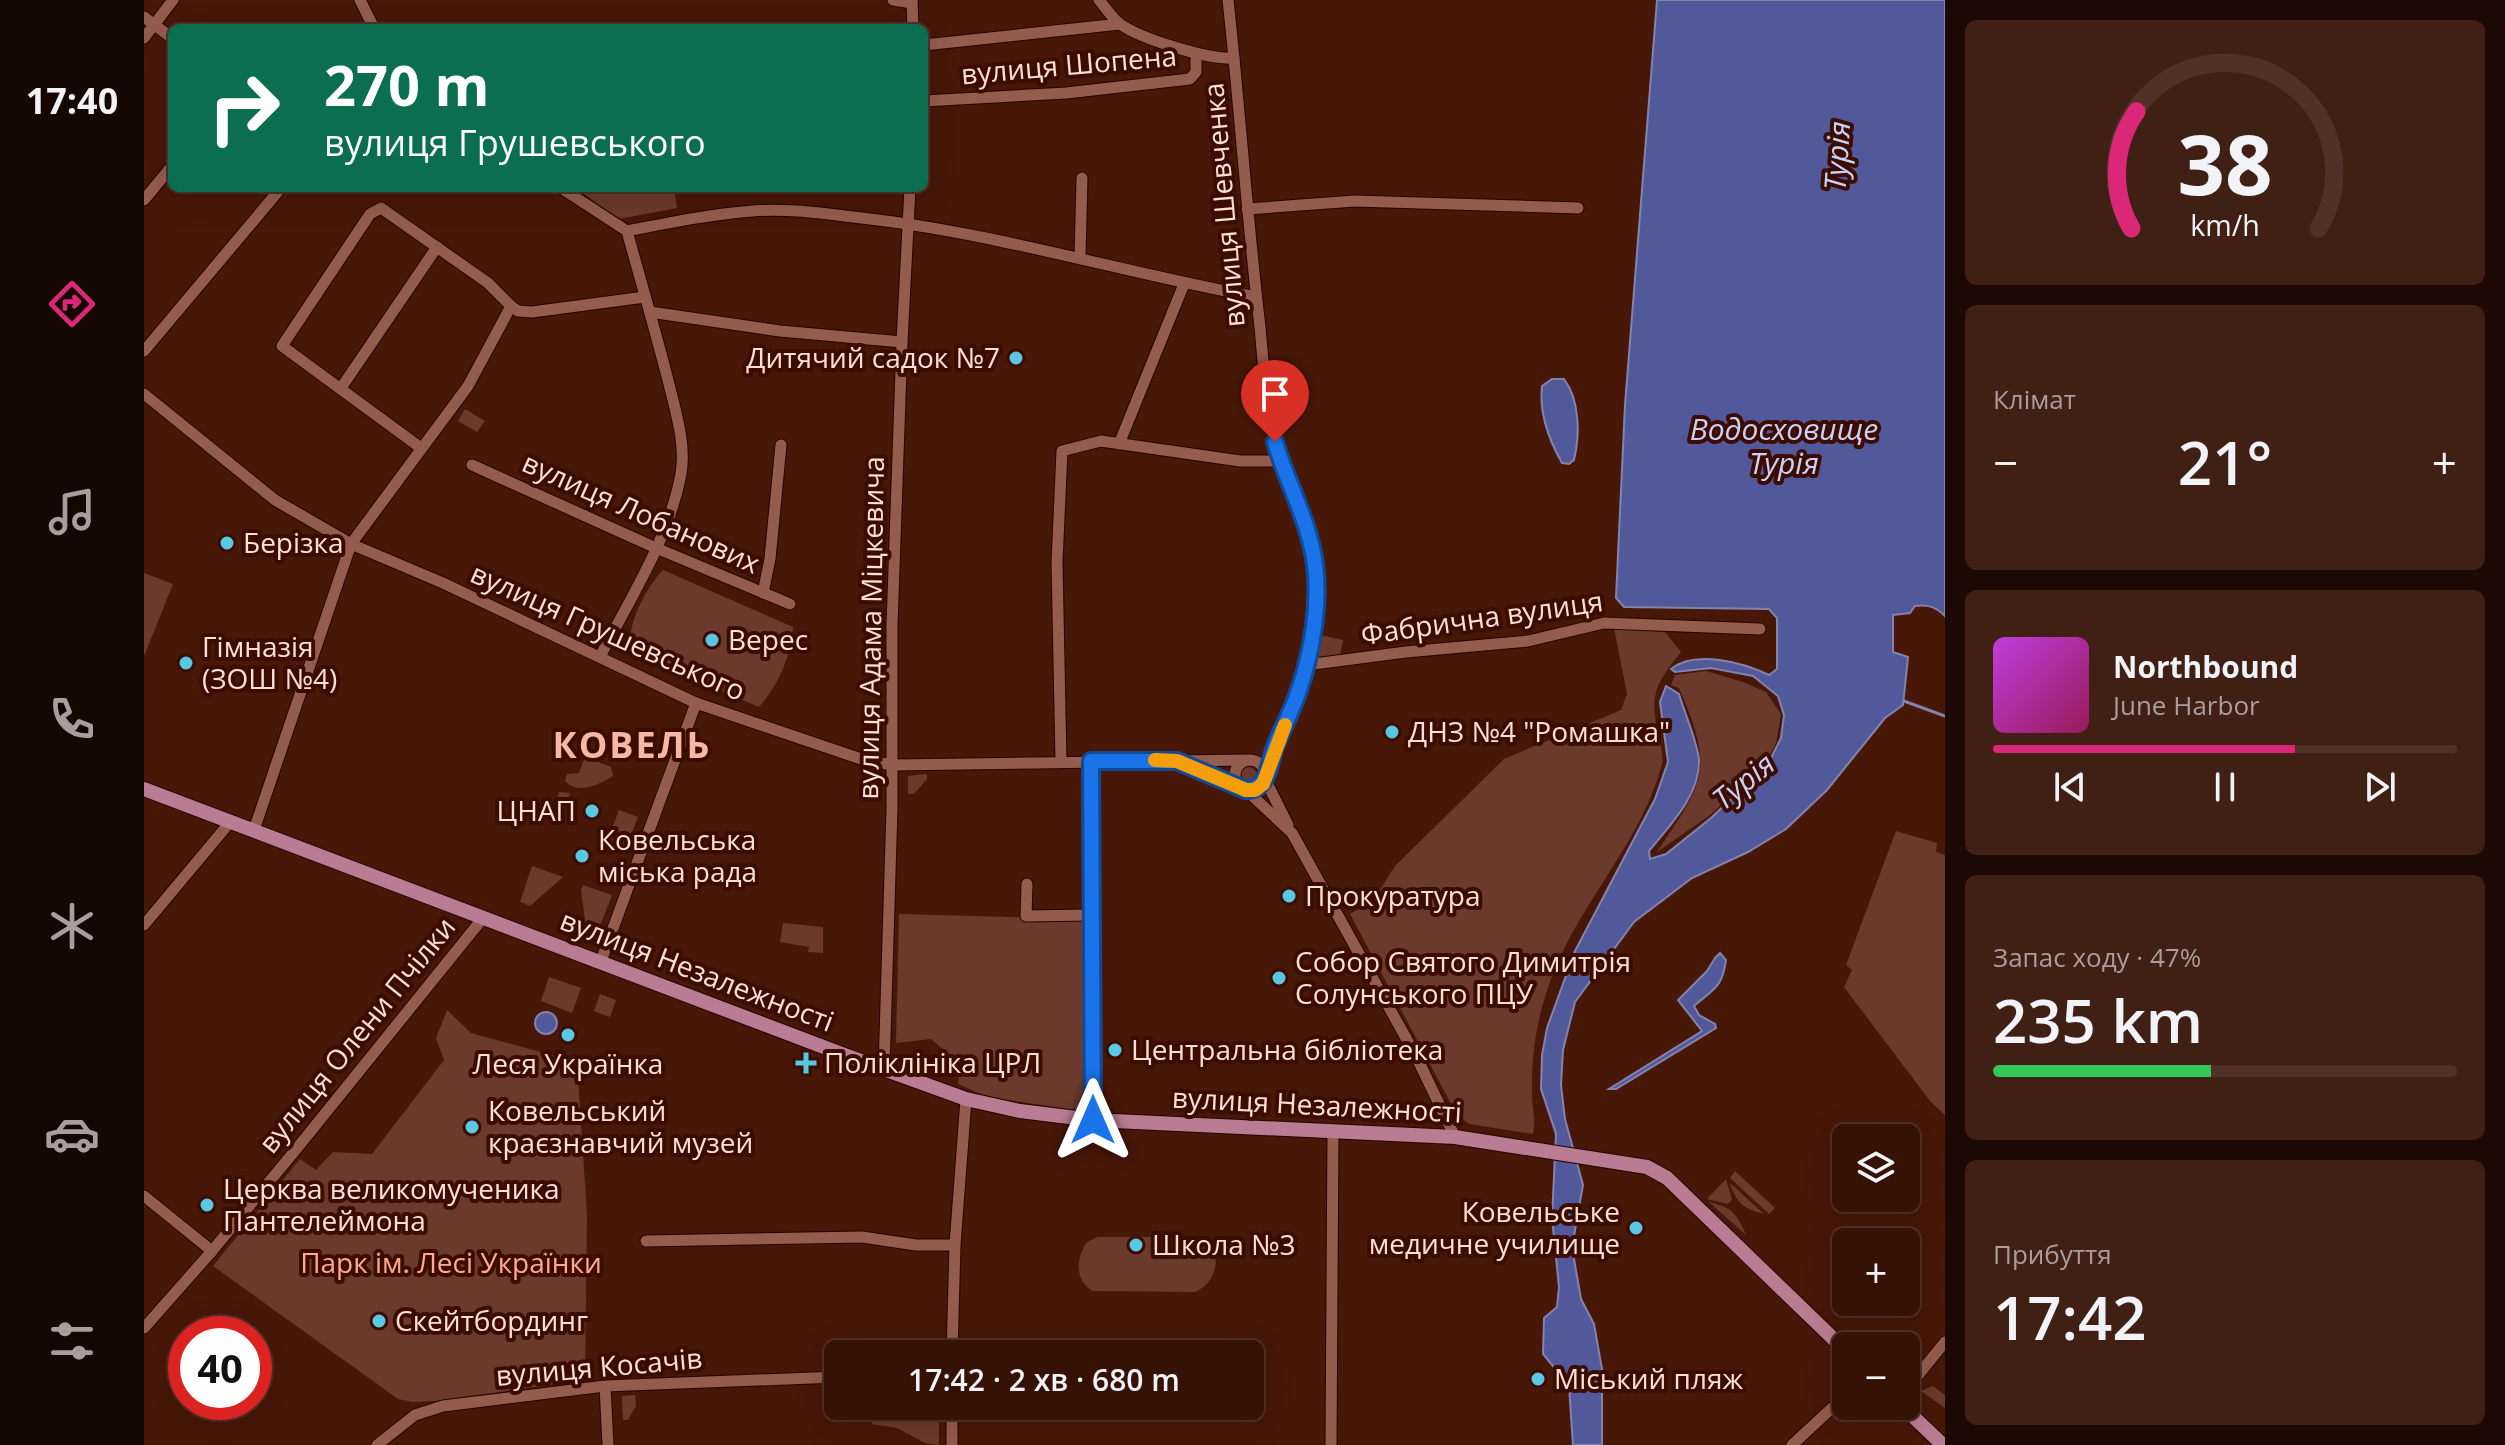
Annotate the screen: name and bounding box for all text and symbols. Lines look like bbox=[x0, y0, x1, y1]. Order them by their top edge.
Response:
street label: вулиця Шопена bbox=[959, 36, 1178, 92]
text: 270 m bbox=[324, 46, 490, 122]
icon: right bbox=[192, 56, 296, 160]
text: 17:40 bbox=[26, 76, 118, 125]
street label: вулиця Шевченка bbox=[1193, 81, 1253, 329]
text: 38 bbox=[2177, 105, 2273, 218]
text: вулиця Грушевського bbox=[324, 118, 706, 167]
water label: Турія bbox=[1814, 120, 1859, 192]
text: km/h bbox=[2190, 205, 2260, 244]
icon: directions bbox=[44, 276, 100, 332]
place label: Дитячий садок №7 bbox=[746, 338, 1000, 376]
marker: Дитячий садок №7 bbox=[1007, 349, 1025, 367]
pin bbox=[1241, 360, 1309, 442]
icon: arrive bbox=[1253, 372, 1297, 416]
text: Клімат bbox=[1993, 381, 2076, 417]
water label: Водосховище Турія bbox=[1690, 408, 1878, 483]
text: 21° bbox=[2178, 421, 2272, 503]
text: − bbox=[1993, 432, 2018, 492]
text: + bbox=[2432, 432, 2457, 492]
street label: вулиця Лобанових bbox=[517, 443, 766, 582]
street label: вулиця Адама Міцкевича bbox=[848, 456, 892, 800]
icon: music bbox=[44, 484, 100, 540]
place label: Берізка bbox=[243, 523, 344, 561]
marker: Берізка bbox=[218, 534, 236, 552]
street label: вулиця Грушевського bbox=[465, 553, 752, 709]
street label: Фабрична вулиця bbox=[1358, 581, 1605, 653]
place label: Верес bbox=[728, 620, 808, 658]
place label: Гімназія (ЗОШ №4) bbox=[202, 627, 337, 697]
marker: Верес bbox=[703, 631, 721, 649]
text: Northbound bbox=[2113, 646, 2298, 687]
marker: Гімназія (ЗОШ №4) bbox=[177, 654, 195, 672]
text: June Harbor bbox=[2113, 687, 2260, 723]
icon: phone bbox=[44, 691, 100, 747]
place label: ДНЗ №4 "Ромашка" bbox=[1408, 712, 1670, 750]
district label: КОВЕЛЬ bbox=[553, 720, 712, 769]
marker: ДНЗ №4 "Ромашка" bbox=[1383, 723, 1401, 741]
water label: Турія bbox=[1703, 743, 1783, 819]
icon: previous bbox=[2048, 765, 2092, 809]
icon: pause bbox=[2203, 765, 2247, 809]
icon: next bbox=[2358, 765, 2402, 809]
place label: ЦНАП bbox=[497, 791, 576, 829]
marker: ЦНАП bbox=[583, 802, 601, 820]
place label: Ковельська міська рада bbox=[598, 820, 757, 890]
marker: Ковельська міська рада bbox=[573, 847, 591, 865]
place label: Прокуратура bbox=[1305, 876, 1480, 914]
marker: Прокуратура bbox=[1280, 887, 1298, 905]
icon: climate bbox=[44, 898, 100, 954]
street label: вулиця Незалежності bbox=[555, 900, 840, 1040]
street label: вулиця Олени Пчілки bbox=[249, 908, 463, 1160]
text: Запас ходу · 47% bbox=[1993, 939, 2201, 975]
place label: Собор Святого Димитрія Солунського ПЦУ bbox=[1295, 942, 1631, 1012]
marker: Собор Святого Димитрія Солунського ПЦУ bbox=[1270, 969, 1288, 987]
text: 235 km bbox=[1993, 979, 2203, 1061]
marker: Леся Українка bbox=[559, 1026, 577, 1044]
place label: Центральна бібліотека bbox=[1131, 1030, 1443, 1068]
marker: Центральна бібліотека bbox=[1106, 1041, 1124, 1059]
place label: Поліклініка ЦРЛ bbox=[824, 1043, 1041, 1081]
place label: Леся Українка bbox=[473, 1044, 663, 1082]
marker: Поліклініка ЦРЛ bbox=[795, 1052, 817, 1074]
street label: вулиця Незалежності bbox=[1171, 1077, 1463, 1131]
position arrow bbox=[1051, 1078, 1135, 1162]
place label: Ковельський краєзнавчий музей bbox=[488, 1091, 753, 1161]
icon: car bbox=[44, 1106, 100, 1162]
marker: Ковельський краєзнавчий музей bbox=[463, 1118, 481, 1136]
map controls bbox=[1832, 1124, 1920, 1420]
button: layers bbox=[1832, 1124, 1920, 1212]
place label: Церква великомученика Пантелеймона bbox=[223, 1169, 560, 1239]
place label: Ковельське медичне училище bbox=[1369, 1192, 1620, 1262]
marker: Церква великомученика Пантелеймона bbox=[198, 1196, 216, 1214]
marker: Ковельське медичне училище bbox=[1627, 1219, 1645, 1237]
place label: Школа №3 bbox=[1152, 1225, 1296, 1263]
button: + bbox=[1832, 1228, 1920, 1316]
marker: Школа №3 bbox=[1127, 1236, 1145, 1254]
text: Прибуття bbox=[1993, 1236, 2112, 1272]
park label: Парк ім. Лесі Українки bbox=[300, 1243, 602, 1281]
text: 17:42 bbox=[1993, 1276, 2147, 1358]
place label: Скейтбординг bbox=[395, 1301, 588, 1339]
marker: Скейтбординг bbox=[370, 1312, 388, 1330]
icon: filters bbox=[44, 1313, 100, 1369]
speed limit sign: 40 bbox=[168, 1316, 272, 1420]
button: − bbox=[1832, 1332, 1920, 1420]
street label: вулиця Косачів bbox=[494, 1338, 704, 1394]
text: 17:42 · 2 хв · 680 m bbox=[908, 1359, 1180, 1400]
place label: Міський пляж bbox=[1554, 1359, 1743, 1397]
marker: Міський пляж bbox=[1529, 1370, 1547, 1388]

